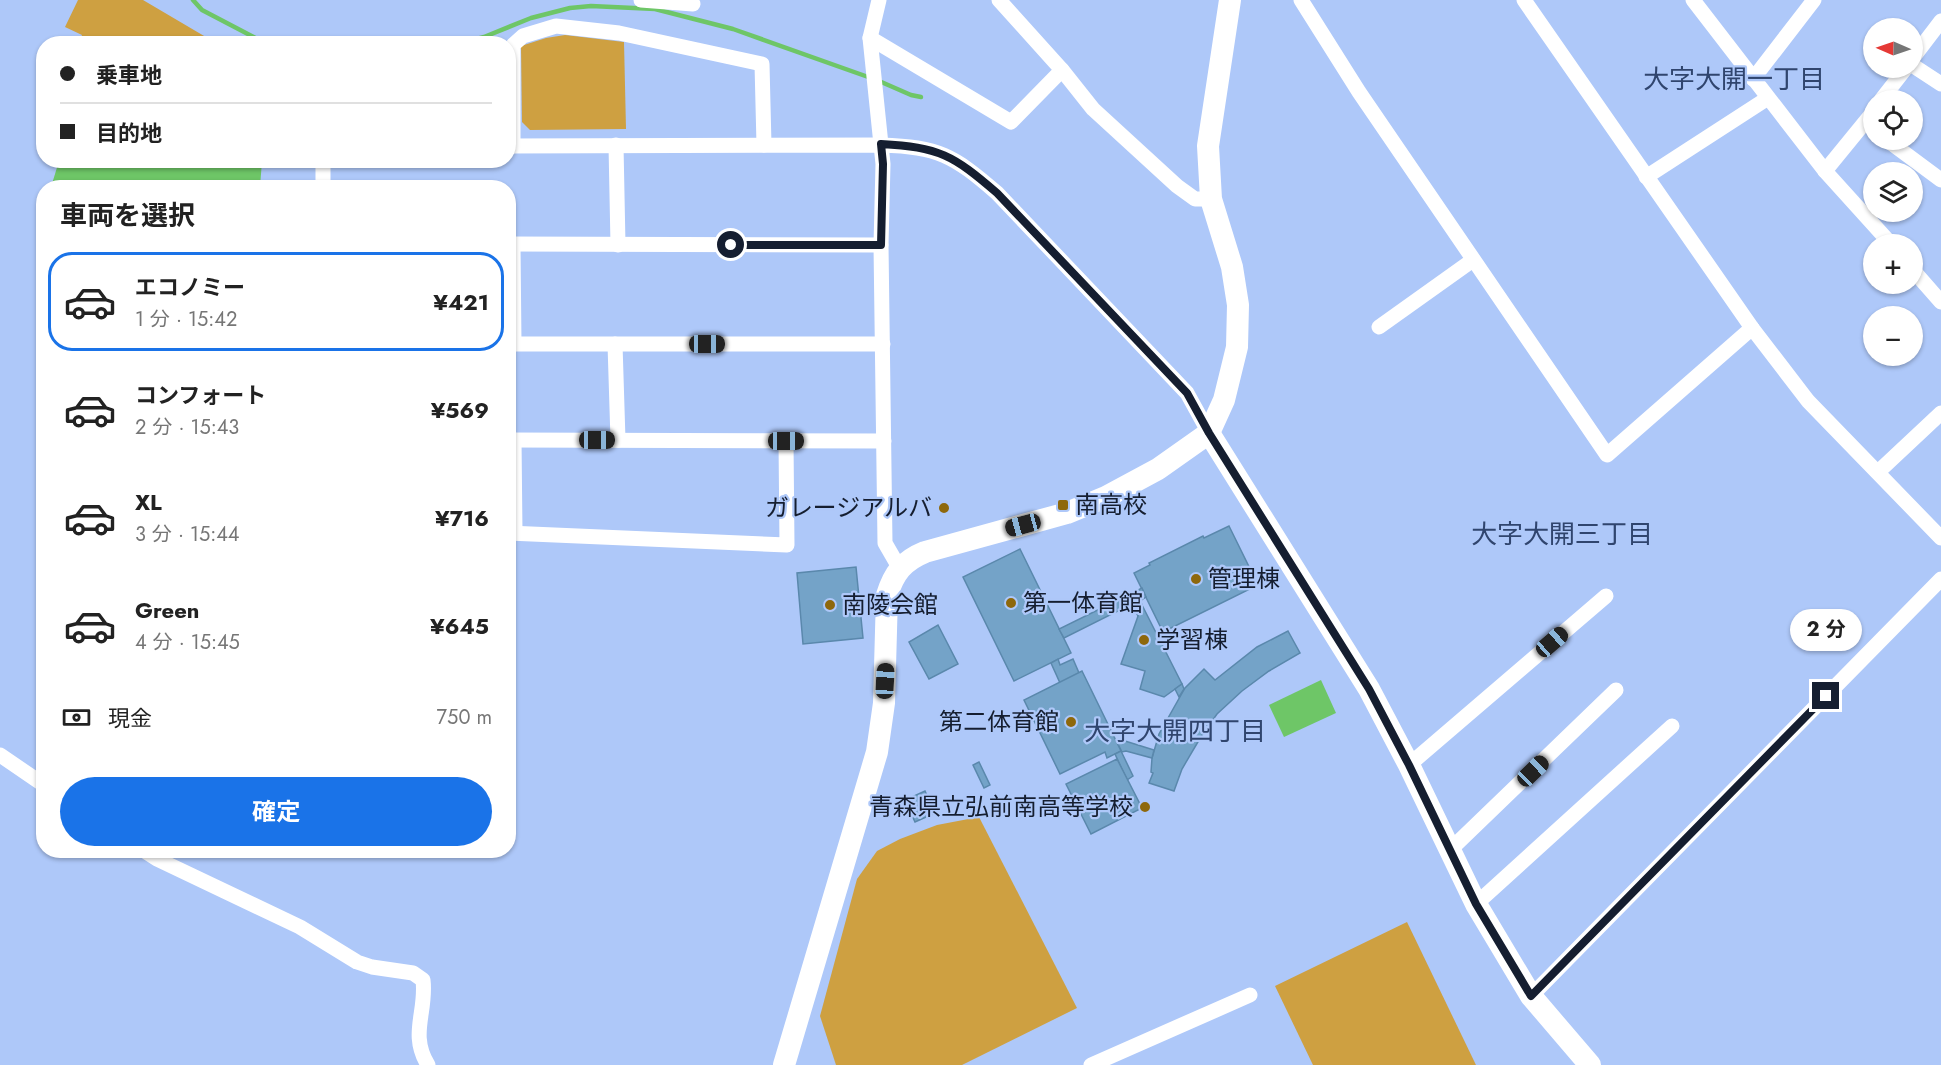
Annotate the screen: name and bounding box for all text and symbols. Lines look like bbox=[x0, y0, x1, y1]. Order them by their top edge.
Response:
north arrow bbox=[1863, 18, 1923, 78]
map controls bbox=[1863, 18, 1923, 366]
text: 乗車地 bbox=[96, 59, 162, 91]
district label: 大字大開一丁目 bbox=[1643, 60, 1825, 98]
button: locate bbox=[1863, 90, 1923, 150]
text: 目的地 bbox=[96, 117, 162, 149]
button: layers bbox=[1863, 162, 1923, 222]
text: 車両を選択 bbox=[60, 196, 195, 235]
route start bbox=[717, 231, 744, 258]
button: + bbox=[1863, 234, 1923, 294]
text: エコノミー bbox=[135, 271, 245, 303]
icon: car bbox=[63, 275, 117, 329]
text: ¥421 bbox=[433, 286, 489, 318]
text: 1 分 · 15:42 bbox=[135, 305, 237, 334]
button: − bbox=[1863, 306, 1923, 366]
car bbox=[689, 335, 725, 353]
text: コンフォート bbox=[135, 379, 266, 411]
icon: car bbox=[63, 383, 117, 437]
text: ¥569 bbox=[431, 394, 489, 426]
text: 2 分 · 15:43 bbox=[135, 413, 239, 442]
car bbox=[579, 431, 615, 449]
car bbox=[768, 432, 804, 450]
text: XL bbox=[135, 486, 162, 518]
place label: 南高校 bbox=[1075, 487, 1147, 522]
place label: ガレージアルバ bbox=[765, 490, 932, 525]
icon: car bbox=[63, 491, 117, 545]
marker: 南高校 bbox=[1056, 498, 1070, 512]
marker: ガレージアルバ bbox=[937, 501, 951, 515]
text: ¥716 bbox=[435, 502, 489, 534]
car bbox=[1003, 512, 1043, 538]
district label: 大字大開三丁目 bbox=[1471, 515, 1653, 553]
text: 3 分 · 15:44 bbox=[135, 520, 240, 549]
place label: 管理棟 bbox=[1208, 561, 1280, 596]
marker: 管理棟 bbox=[1189, 572, 1203, 586]
place label: 第一体育館 bbox=[1023, 585, 1143, 620]
place label: 南陵会館 bbox=[842, 587, 938, 622]
text: Green bbox=[135, 594, 199, 626]
marker: 第一体育館 bbox=[1004, 596, 1018, 610]
marker: 南陵会館 bbox=[823, 598, 837, 612]
icon: car bbox=[63, 599, 117, 653]
callout: 2 分 bbox=[1790, 609, 1862, 651]
text: ¥645 bbox=[430, 610, 489, 642]
text: 2 分 bbox=[1806, 615, 1846, 644]
place label: 学習棟 bbox=[1156, 622, 1228, 657]
car bbox=[1533, 623, 1571, 661]
text: 4 分 · 15:45 bbox=[135, 628, 240, 657]
marker: 学習棟 bbox=[1137, 633, 1151, 647]
car bbox=[875, 663, 895, 699]
route end bbox=[1812, 682, 1839, 709]
icon: cash bbox=[60, 701, 93, 734]
text: 現金 bbox=[108, 702, 152, 734]
text: 750 m bbox=[437, 703, 492, 732]
place label: 第二体育館 bbox=[939, 704, 1059, 739]
district label: 大字大開四丁目 bbox=[1084, 712, 1266, 750]
marker: 第二体育館 bbox=[1064, 715, 1078, 729]
car bbox=[1514, 752, 1552, 790]
button: 確定 bbox=[60, 777, 492, 846]
place label: 青森県立弘前南高等学校 bbox=[869, 789, 1133, 824]
marker: 青森県立弘前南高等学校 bbox=[1138, 800, 1152, 814]

